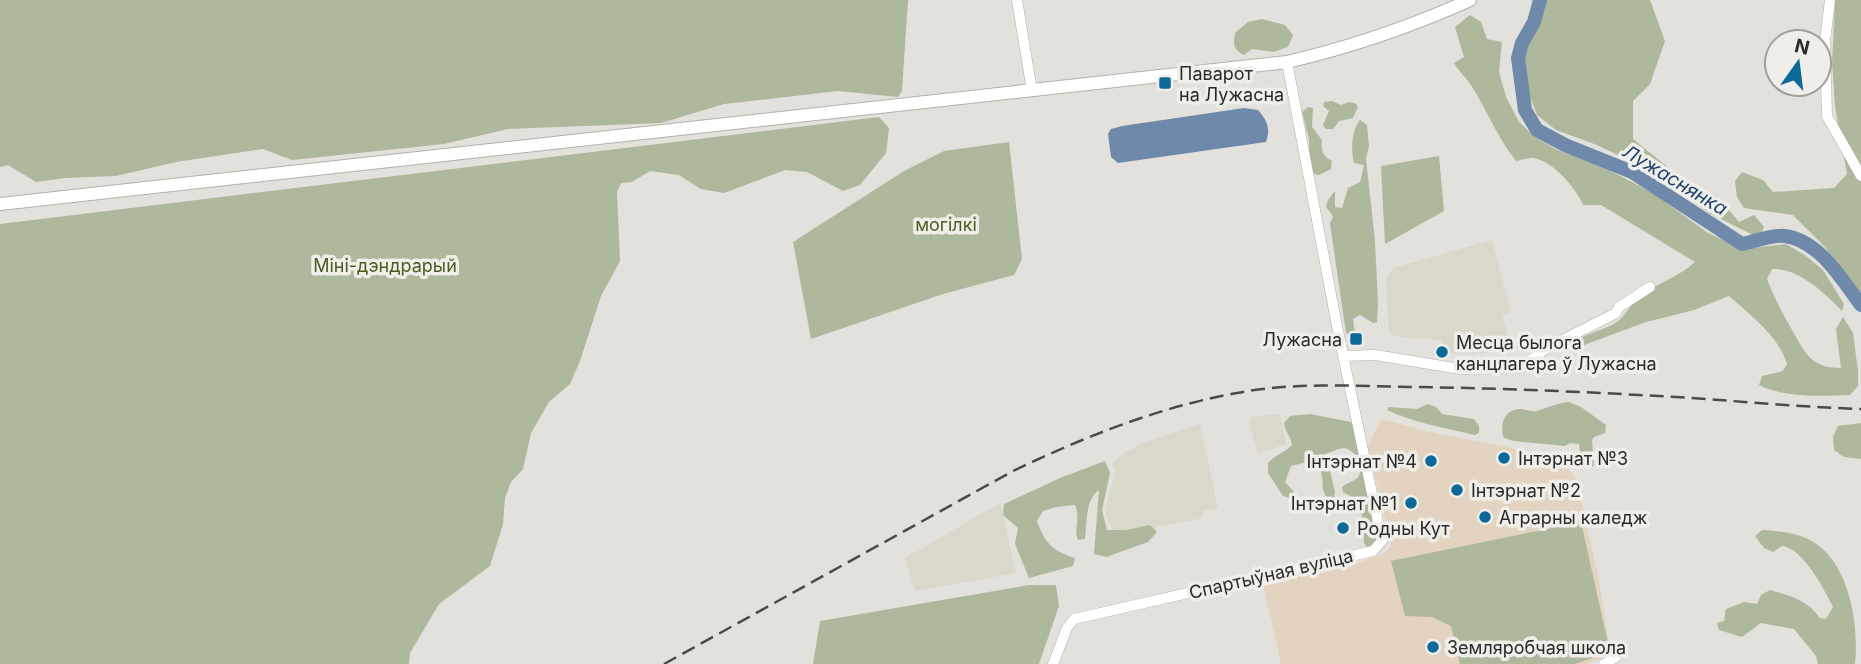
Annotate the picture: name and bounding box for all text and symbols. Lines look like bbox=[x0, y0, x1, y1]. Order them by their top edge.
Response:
north arrow bbox=[1763, 28, 1833, 98]
text: N bbox=[1792, 34, 1812, 60]
place label: Паварот на Лужасна bbox=[1179, 63, 1284, 105]
marker: Паварот на Лужасна bbox=[1157, 75, 1173, 91]
water label: Лужаснянка bbox=[1619, 140, 1732, 220]
park label: могілкі bbox=[915, 214, 977, 235]
park label: Міні-дэндрарый bbox=[313, 255, 457, 276]
place label: Лужасна bbox=[1263, 329, 1342, 350]
marker: Лужасна bbox=[1348, 331, 1364, 347]
place label: Месца былога канцлагера ў Лужасна bbox=[1456, 332, 1657, 374]
marker: Месца былога канцлагера ў Лужасна bbox=[1434, 344, 1450, 360]
place label: Інтэрнат №3 bbox=[1518, 448, 1628, 469]
marker: Інтэрнат №3 bbox=[1496, 450, 1512, 466]
place label: Інтэрнат №4 bbox=[1306, 451, 1417, 472]
marker: Інтэрнат №4 bbox=[1423, 453, 1439, 469]
place label: Інтэрнат №2 bbox=[1471, 480, 1581, 501]
marker: Інтэрнат №2 bbox=[1449, 482, 1465, 498]
place label: Інтэрнат №1 bbox=[1291, 493, 1397, 514]
marker: Інтэрнат №1 bbox=[1403, 495, 1419, 511]
place label: Аграрны каледж bbox=[1499, 507, 1647, 528]
marker: Аграрны каледж bbox=[1477, 509, 1493, 525]
place label: Родны Кут bbox=[1357, 518, 1450, 539]
marker: Родны Кут bbox=[1335, 520, 1351, 536]
street label: Спартыўная вуліца bbox=[1187, 545, 1355, 603]
place label: Земляробчая школа bbox=[1447, 637, 1626, 658]
marker: Земляробчая школа bbox=[1425, 639, 1441, 655]

